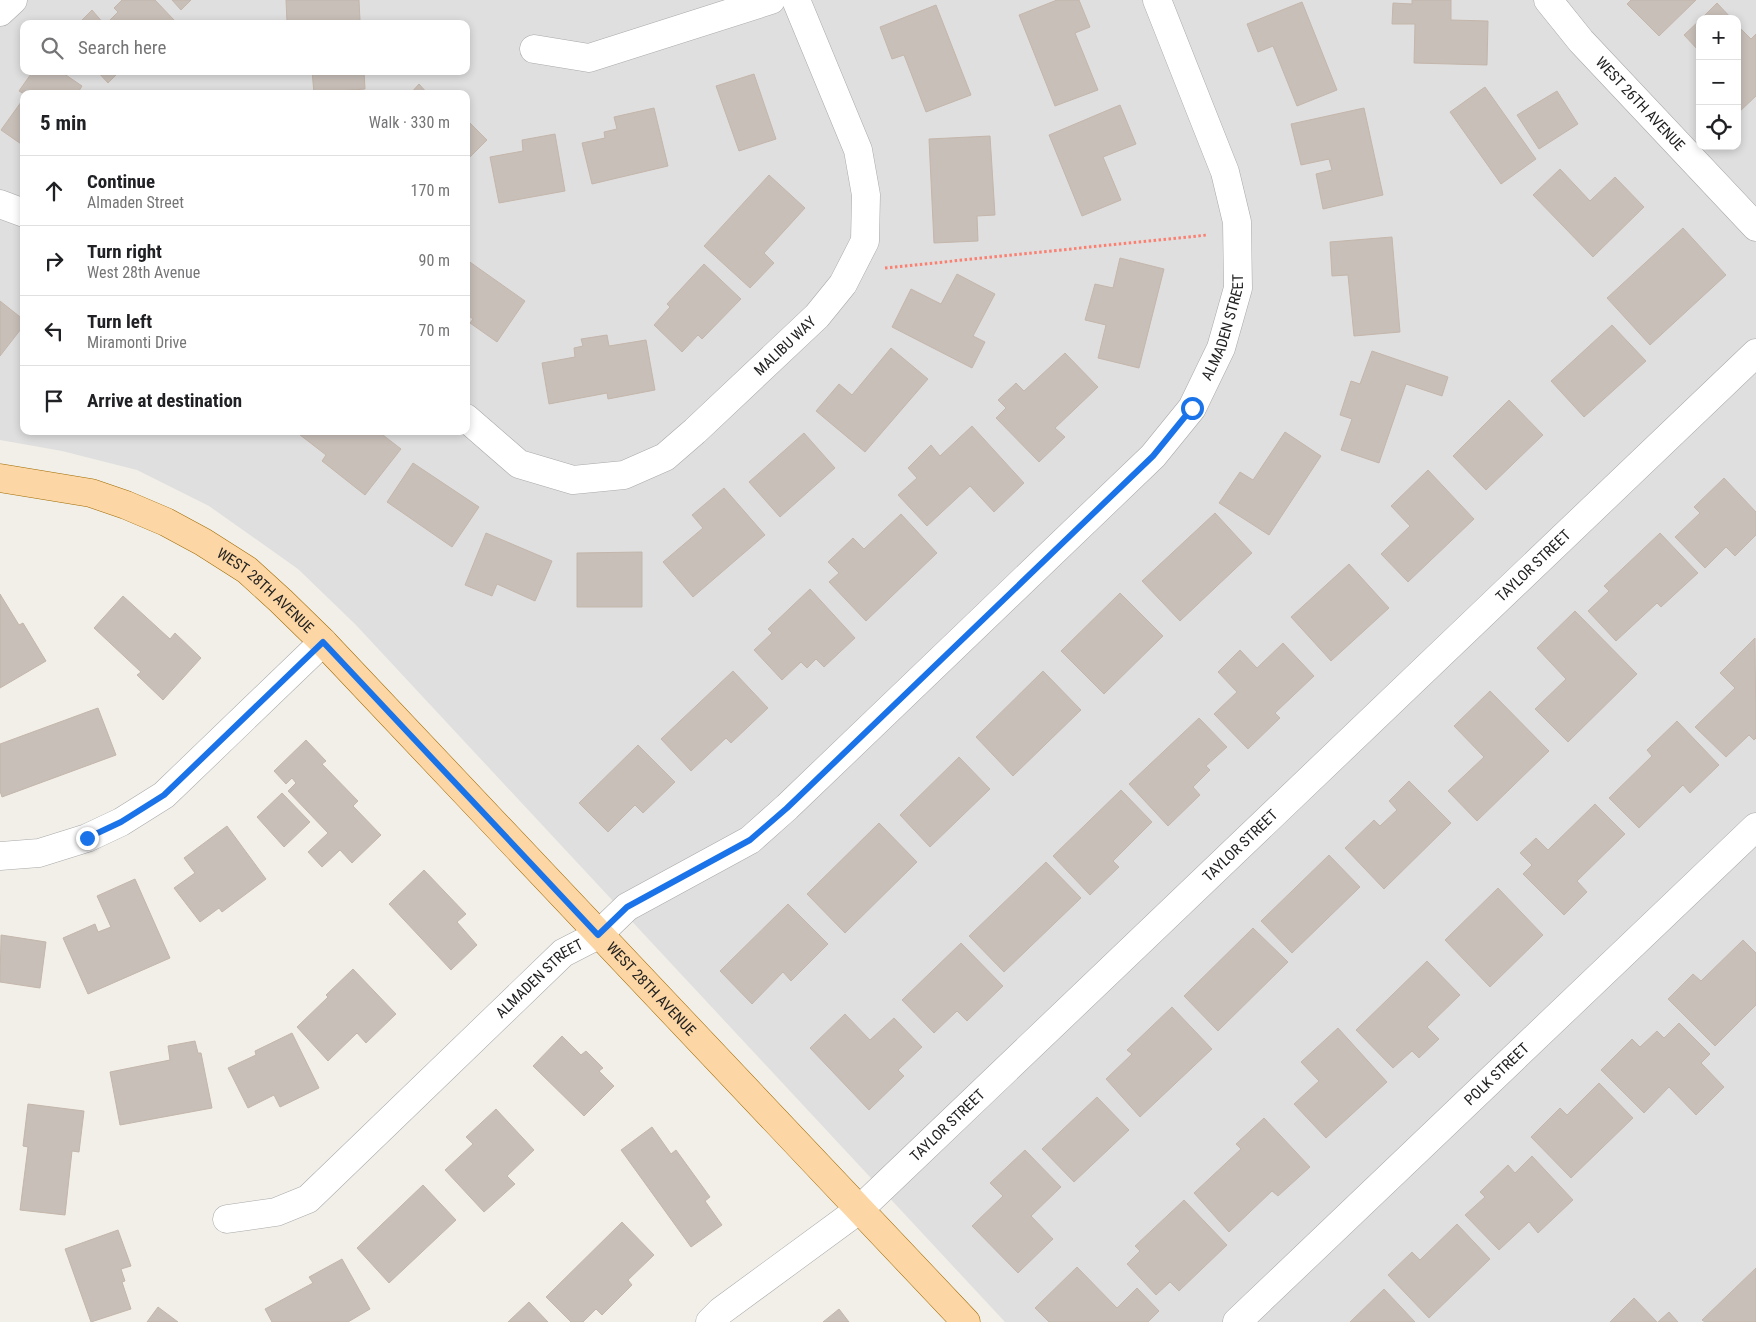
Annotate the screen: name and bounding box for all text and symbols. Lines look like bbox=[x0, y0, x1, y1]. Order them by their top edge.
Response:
map controls bbox=[1696, 15, 1741, 150]
button: + bbox=[1696, 15, 1741, 60]
search box bbox=[20, 20, 470, 75]
icon: search bbox=[38, 34, 66, 62]
text: Search here bbox=[78, 36, 166, 59]
street label: WEST 26TH AVENUE bbox=[1592, 53, 1689, 155]
button: − bbox=[1696, 60, 1741, 105]
button: locate bbox=[1696, 105, 1741, 150]
text: 5 min bbox=[40, 111, 87, 135]
text: Walk · 330 m bbox=[369, 113, 450, 132]
text: Continue bbox=[87, 170, 155, 193]
icon: ahead bbox=[40, 177, 68, 205]
text: 170 m bbox=[411, 181, 450, 200]
text: Almaden Street bbox=[87, 193, 184, 212]
text: Turn right bbox=[87, 240, 162, 263]
icon: right bbox=[40, 247, 68, 275]
text: 90 m bbox=[418, 251, 450, 270]
text: West 28th Avenue bbox=[87, 263, 200, 282]
street label: ALMADEN STREET bbox=[1198, 274, 1247, 383]
text: Turn left bbox=[87, 310, 152, 333]
street label: MALIBU WAY bbox=[750, 313, 820, 379]
icon: left bbox=[40, 317, 68, 345]
text: 70 m bbox=[418, 321, 450, 340]
text: Miramonti Drive bbox=[87, 333, 187, 352]
icon: arrive bbox=[40, 387, 68, 415]
text: Arrive at destination bbox=[87, 389, 242, 412]
route start bbox=[1181, 397, 1204, 420]
street label: TAYLOR STREET bbox=[1492, 526, 1574, 606]
street label: WEST 28TH AVENUE bbox=[213, 544, 317, 637]
street label: TAYLOR STREET bbox=[1199, 806, 1282, 886]
route end bbox=[76, 827, 99, 850]
street label: ALMADEN STREET bbox=[492, 935, 586, 1022]
street label: WEST 28TH AVENUE bbox=[602, 938, 700, 1039]
street label: POLK STREET bbox=[1461, 1039, 1533, 1109]
street label: TAYLOR STREET bbox=[906, 1085, 989, 1165]

